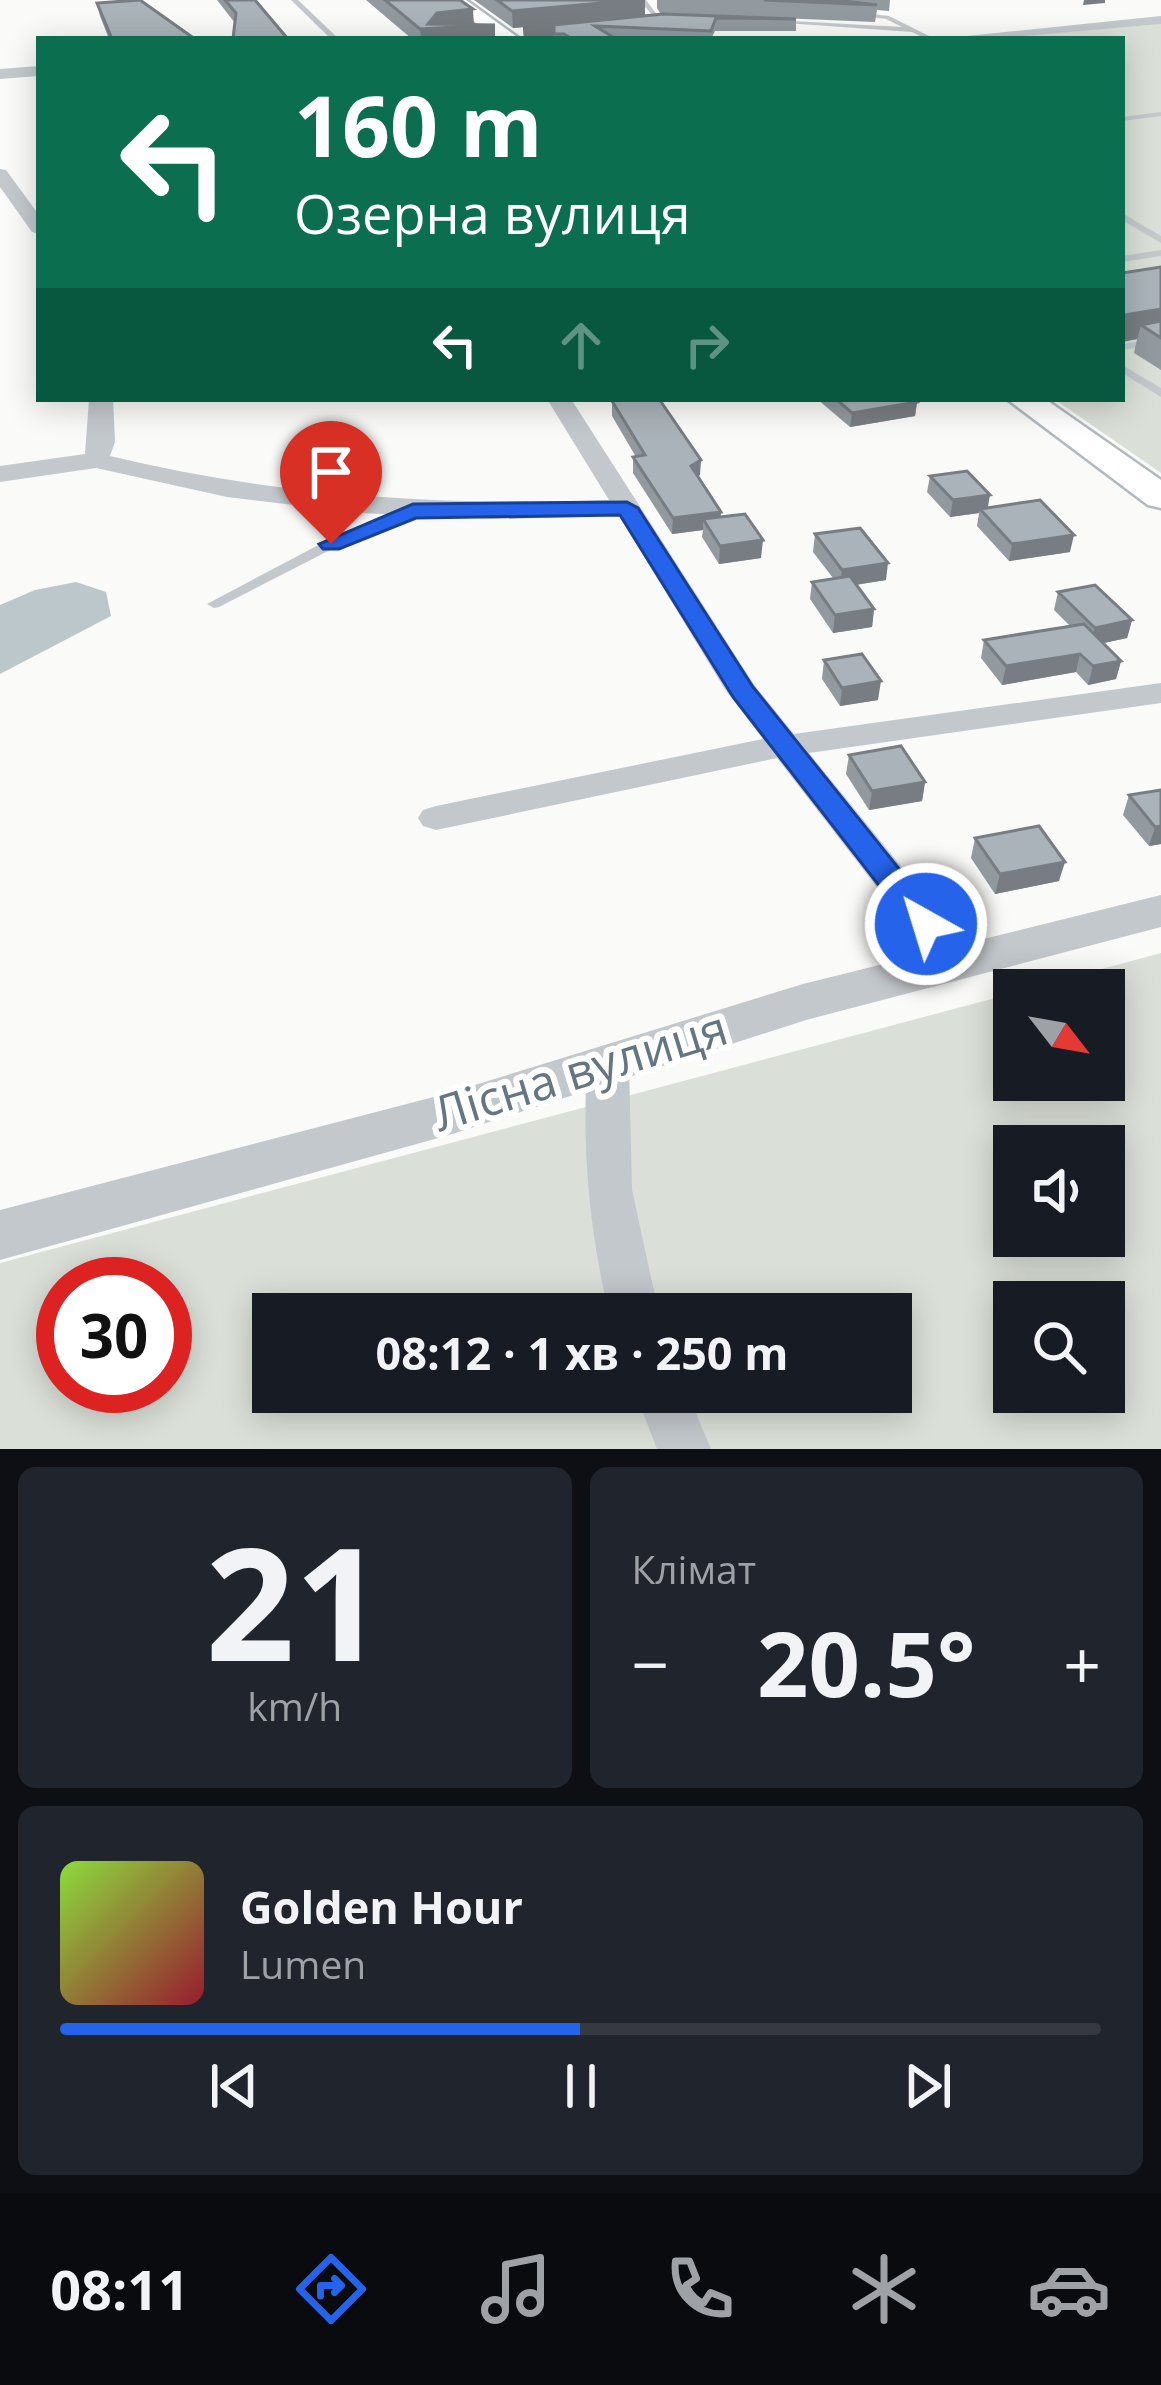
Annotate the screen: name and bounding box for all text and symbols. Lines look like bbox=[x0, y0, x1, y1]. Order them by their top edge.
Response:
text: 160 m bbox=[294, 67, 542, 182]
icon: left bbox=[96, 84, 252, 240]
text: Озерна вулиця bbox=[294, 176, 691, 250]
icon: left bbox=[422, 312, 488, 378]
icon: ahead bbox=[548, 312, 614, 378]
icon: right bbox=[674, 312, 740, 378]
pin bbox=[280, 421, 382, 544]
icon: arrive bbox=[298, 439, 364, 505]
position arrow bbox=[863, 861, 989, 987]
north arrow bbox=[993, 969, 1125, 1101]
map controls bbox=[993, 969, 1125, 1413]
street label: Лісна вулиця bbox=[424, 994, 735, 1145]
button: sound bbox=[993, 1125, 1125, 1257]
speed limit sign: 30 bbox=[36, 1257, 192, 1413]
button: search bbox=[993, 1281, 1125, 1413]
text: 08:12 · 1 хв · 250 m bbox=[376, 1322, 788, 1383]
text: 21 bbox=[206, 1494, 384, 1707]
text: Клімат bbox=[632, 1542, 756, 1595]
text: 20.5° bbox=[757, 1601, 976, 1723]
text: − bbox=[632, 1618, 669, 1708]
text: + bbox=[1063, 1618, 1101, 1708]
text: km/h bbox=[247, 1679, 342, 1732]
text: Golden Hour bbox=[240, 1876, 523, 1937]
text: Lumen bbox=[240, 1937, 366, 1990]
icon: previous bbox=[201, 2053, 267, 2119]
icon: pause bbox=[548, 2053, 614, 2119]
icon: next bbox=[895, 2053, 961, 2119]
icon: directions bbox=[289, 2247, 373, 2331]
icon: music bbox=[474, 2247, 558, 2331]
icon: phone bbox=[658, 2247, 742, 2331]
icon: climate bbox=[842, 2247, 926, 2331]
icon: car bbox=[1027, 2247, 1111, 2331]
text: 08:11 bbox=[50, 2252, 189, 2326]

